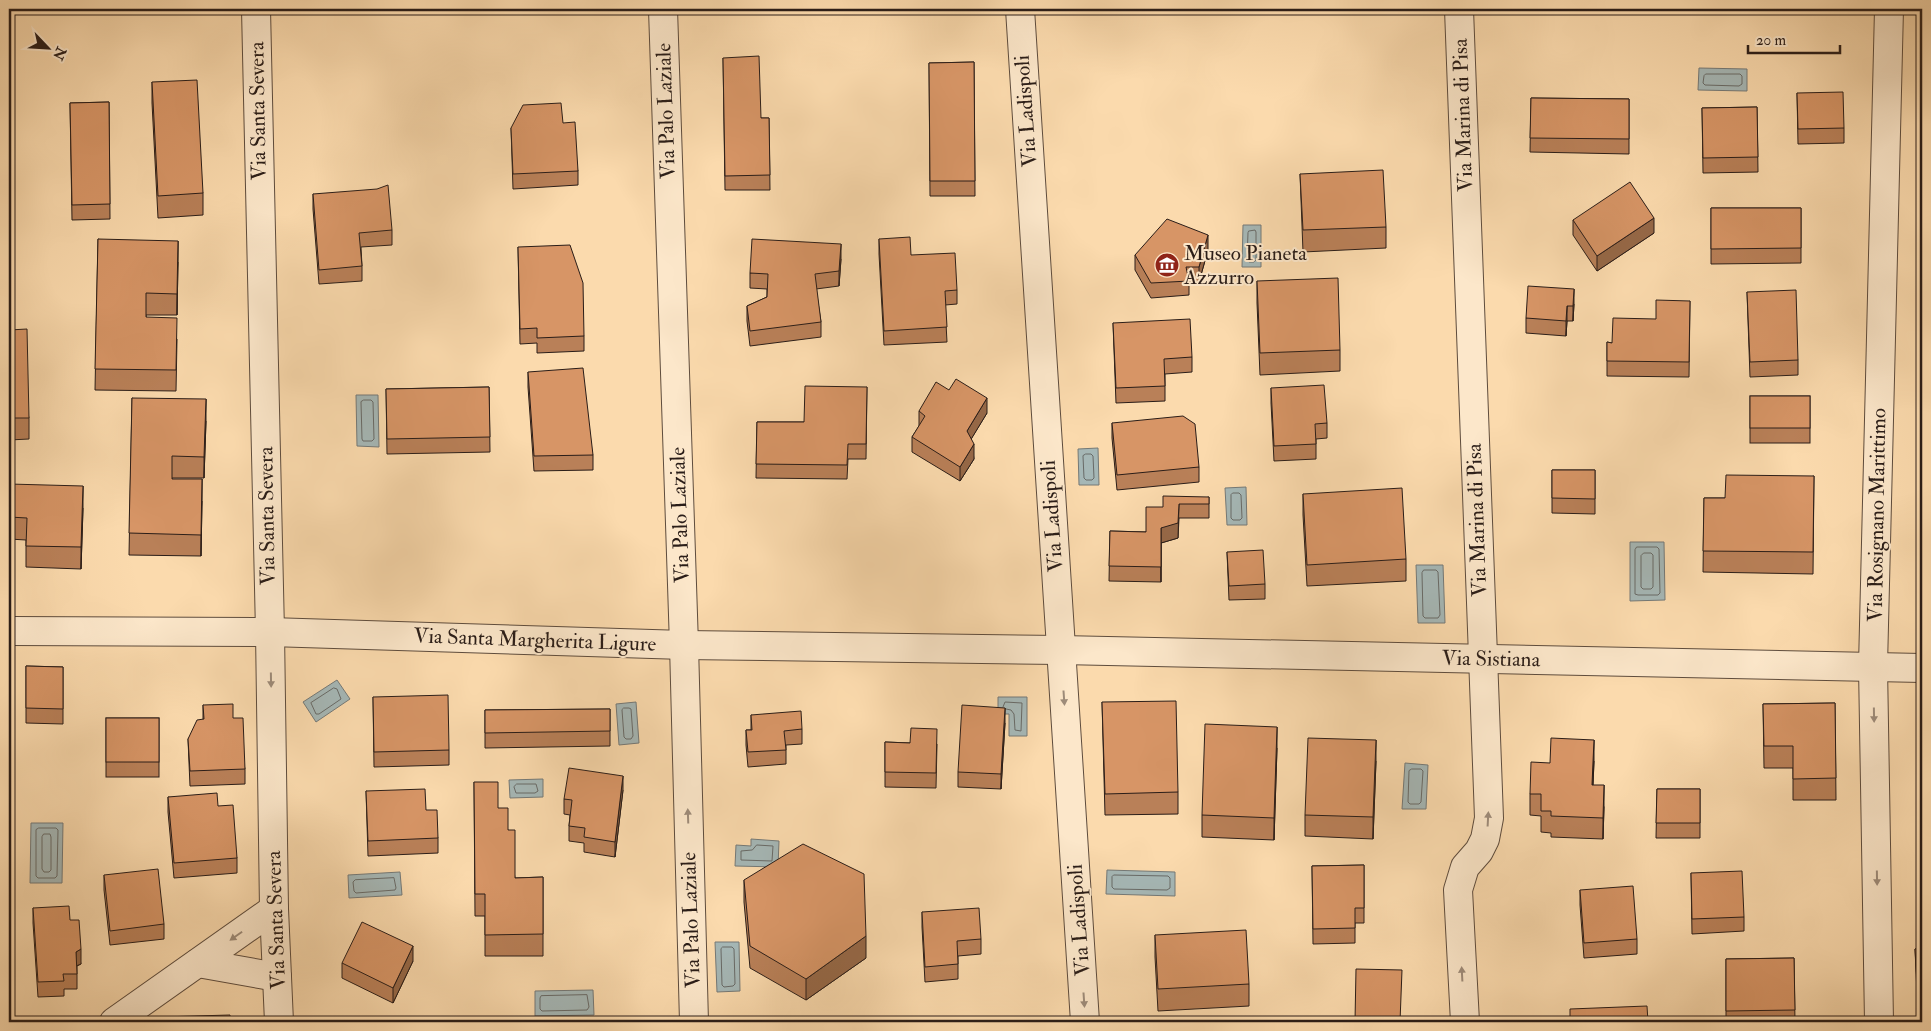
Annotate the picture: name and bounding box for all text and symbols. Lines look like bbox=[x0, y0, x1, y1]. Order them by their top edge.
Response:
north arrow bbox=[22, 22, 72, 72]
scale bar bbox=[1748, 22, 1841, 54]
text: 20 m bbox=[1756, 31, 1786, 50]
street label: Via Marina di Pisa bbox=[1447, 37, 1479, 192]
street label: Via Santa Severa bbox=[243, 41, 273, 181]
street label: Via Palo Laziale bbox=[650, 42, 682, 179]
text: N bbox=[49, 43, 70, 63]
street label: Via Ladispoli bbox=[1009, 54, 1043, 168]
place label: Museo Pianeta Azzurro bbox=[1183, 240, 1307, 291]
museum icon: Museo Pianeta Azzurro bbox=[1154, 252, 1180, 278]
street label: Via Rosignano Marittimo bbox=[1862, 408, 1892, 622]
street label: Via Marina di Pisa bbox=[1461, 442, 1493, 597]
street label: Via Santa Severa bbox=[252, 446, 282, 586]
street label: Via Palo Laziale bbox=[664, 446, 696, 583]
street label: Via Ladispoli bbox=[1035, 459, 1069, 573]
street label: Via Santa Margherita Ligure bbox=[413, 622, 657, 658]
street label: Via Sistiana bbox=[1442, 645, 1541, 673]
one-way arrow bbox=[267, 673, 275, 689]
one-way arrow bbox=[1060, 691, 1068, 707]
one-way arrow bbox=[1870, 707, 1878, 723]
one-way arrow bbox=[684, 808, 692, 824]
one-way arrow bbox=[1485, 811, 1493, 827]
street label: Via Santa Severa bbox=[260, 850, 292, 990]
street label: Via Palo Laziale bbox=[675, 851, 707, 988]
street label: Via Ladispoli bbox=[1062, 863, 1096, 977]
one-way arrow bbox=[1873, 870, 1881, 886]
one-way arrow bbox=[229, 931, 243, 941]
one-way arrow bbox=[1458, 965, 1466, 981]
one-way arrow bbox=[1080, 992, 1088, 1008]

